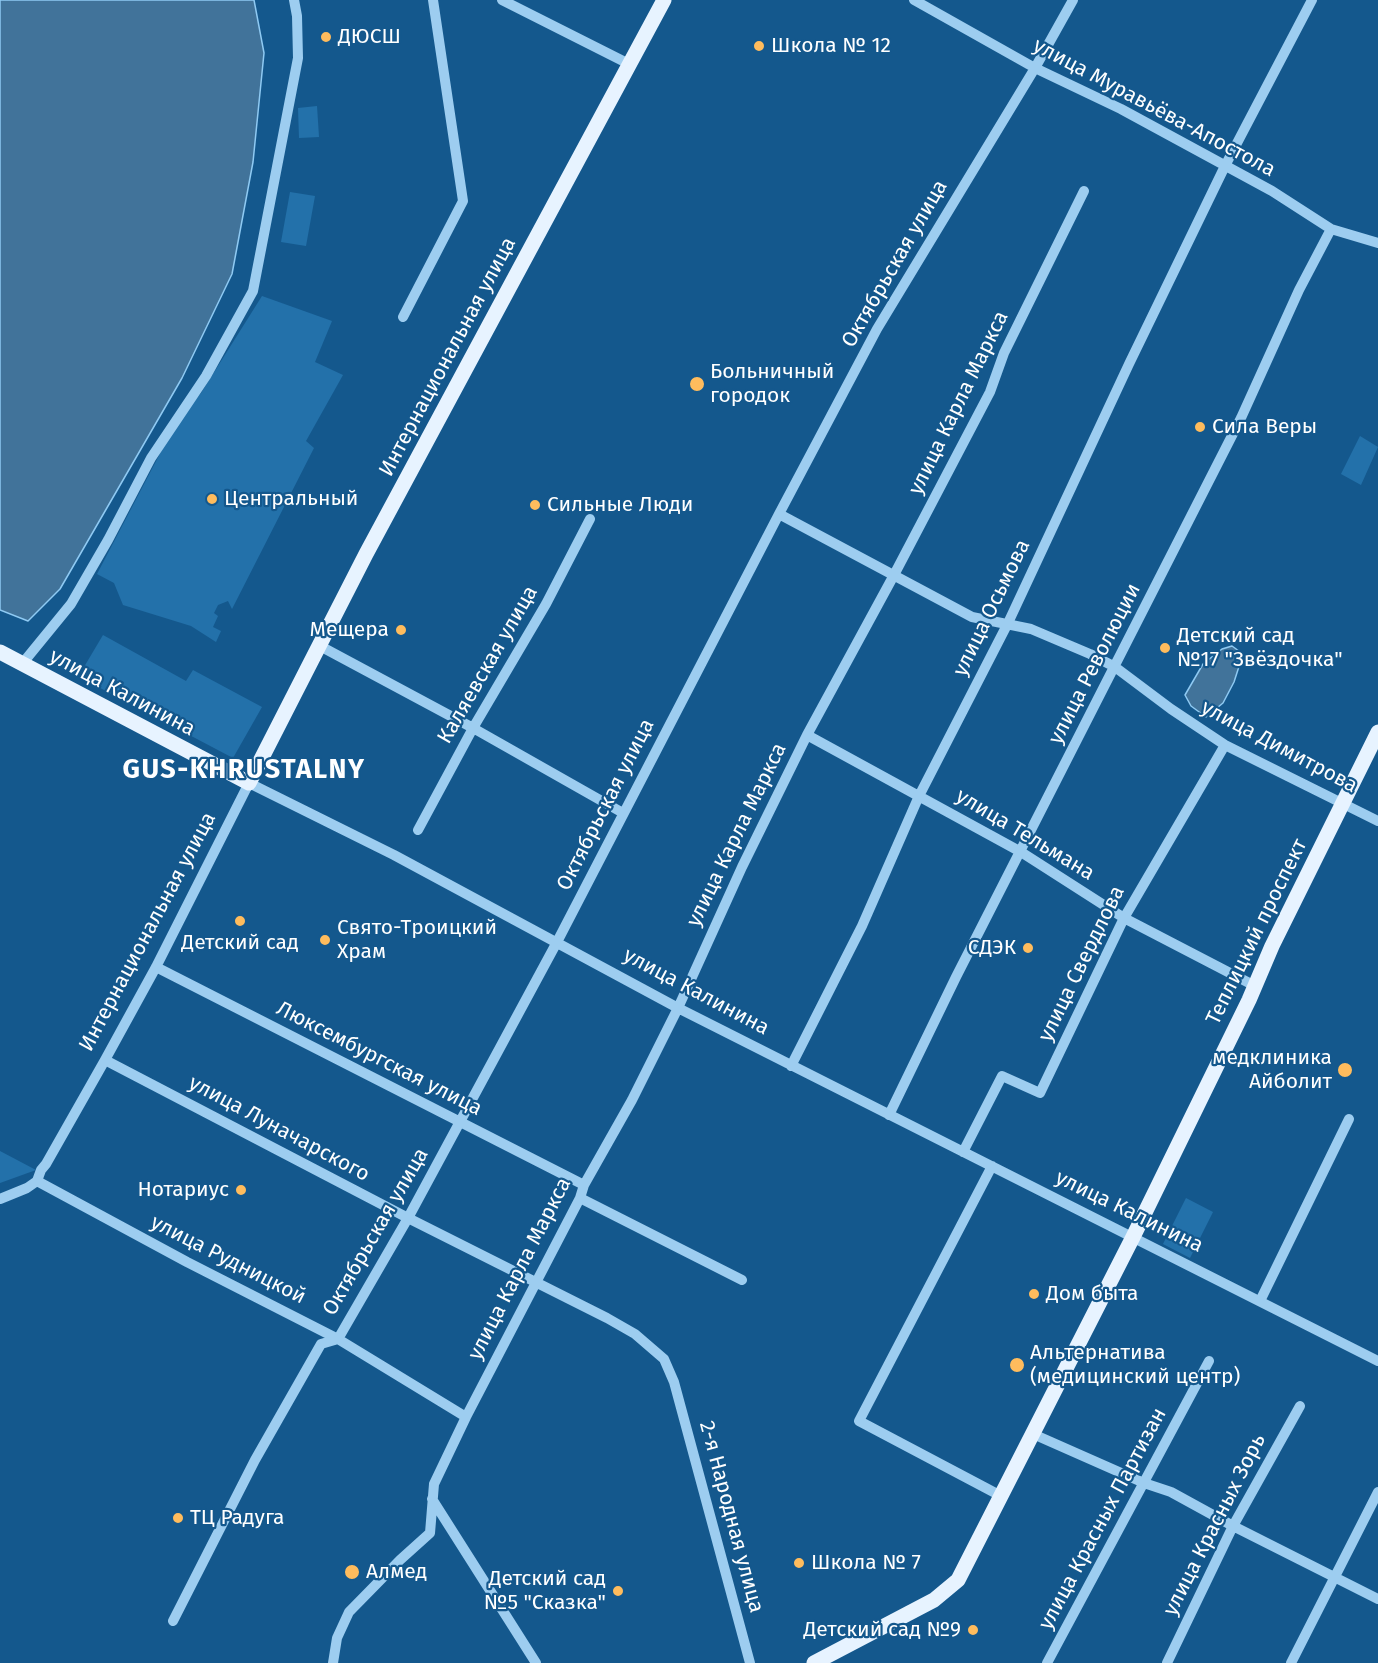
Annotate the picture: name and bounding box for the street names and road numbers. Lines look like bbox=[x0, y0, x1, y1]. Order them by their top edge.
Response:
street label: улица Муравьёва-Апостола bbox=[1028, 33, 1280, 183]
street label: Октябрьская улица bbox=[837, 176, 953, 352]
street label: Интернациональная улица bbox=[374, 233, 522, 481]
street label: улица Карла Маркса bbox=[904, 307, 1014, 499]
street label: улица Осьмова bbox=[948, 536, 1036, 680]
street label: улица Революции bbox=[1044, 579, 1146, 749]
street label: Каляевская улица bbox=[433, 582, 543, 748]
street label: улица Калинина bbox=[45, 644, 199, 742]
street label: улица Димитрова bbox=[1197, 695, 1361, 799]
street label: Октябрьская улица bbox=[552, 715, 660, 895]
street label: улица Карла Маркса bbox=[682, 739, 792, 931]
street label: улица Тельмана bbox=[951, 784, 1099, 886]
street label: Интернациональная улица bbox=[74, 808, 222, 1056]
street label: Теплицкий проспект bbox=[1201, 835, 1313, 1029]
street label: улица Свердлова bbox=[1033, 882, 1131, 1046]
street label: улица Калинина bbox=[619, 943, 773, 1041]
street label: Люксембургская улица bbox=[272, 996, 486, 1122]
street label: улица Луначарского bbox=[184, 1071, 374, 1187]
street label: Октябрьская улица bbox=[318, 1144, 434, 1320]
street label: улица Калинина bbox=[1051, 1165, 1207, 1259]
street label: улица Карла Маркса bbox=[463, 1174, 577, 1364]
street label: улица Рудницкой bbox=[146, 1210, 310, 1310]
street label: улица Красных Партизан bbox=[1034, 1404, 1172, 1634]
street label: 2-я Народная улица bbox=[693, 1419, 769, 1615]
street label: улица Красных Зорь bbox=[1158, 1430, 1272, 1620]

